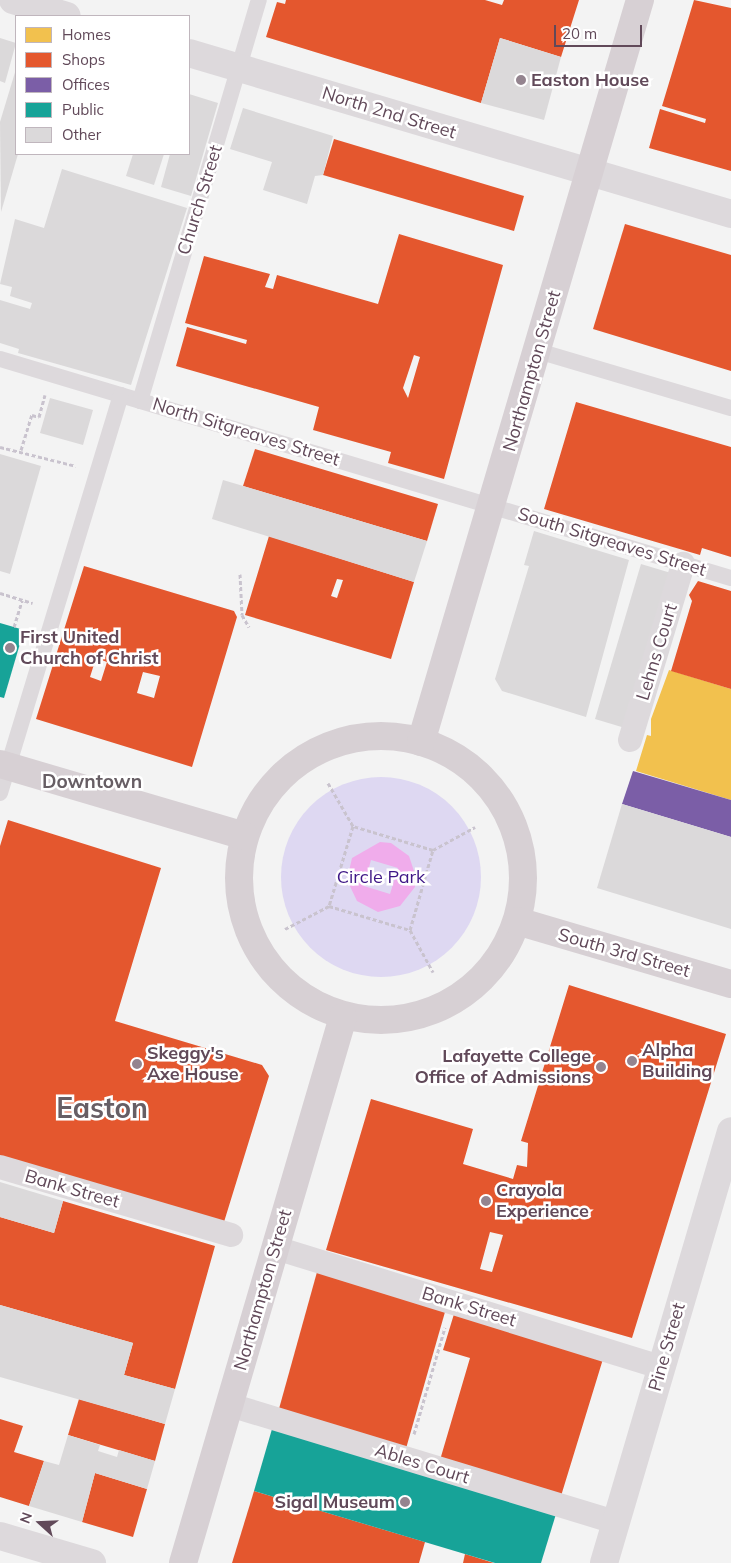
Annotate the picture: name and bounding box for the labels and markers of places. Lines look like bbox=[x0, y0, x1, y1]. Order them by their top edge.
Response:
place label: Easton House bbox=[531, 69, 649, 91]
marker: Easton House bbox=[515, 74, 527, 86]
place label: First United Church of Christ bbox=[20, 627, 159, 670]
marker: First United Church of Christ bbox=[4, 642, 16, 654]
place label: Alpha Building bbox=[642, 1040, 712, 1082]
place label: Skeggy's Axe House bbox=[147, 1043, 239, 1086]
place label: Lafayette College Office of Admissions bbox=[415, 1046, 591, 1088]
marker: Alpha Building bbox=[626, 1055, 638, 1067]
marker: Skeggy's Axe House bbox=[131, 1058, 143, 1070]
marker: Lafayette College Office of Admissions bbox=[595, 1061, 607, 1073]
place label: Crayola Experience bbox=[496, 1180, 589, 1222]
marker: Crayola Experience bbox=[480, 1195, 492, 1207]
place label: Sigal Museum bbox=[275, 1491, 395, 1513]
marker: Sigal Museum bbox=[399, 1496, 411, 1508]

